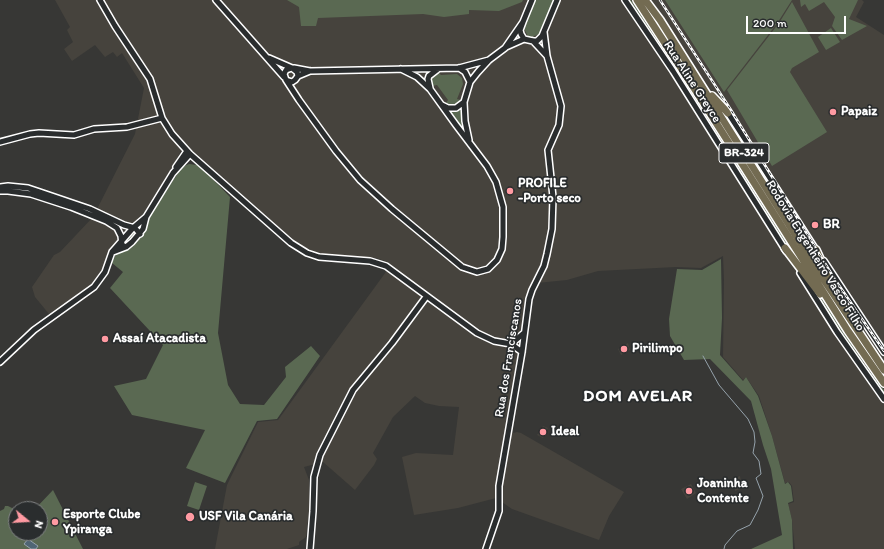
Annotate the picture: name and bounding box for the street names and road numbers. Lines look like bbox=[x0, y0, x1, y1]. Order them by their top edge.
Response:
street label: Rua Aline Greyce bbox=[660, 38, 724, 126]
road number: BR-324 bbox=[719, 143, 769, 163]
street label: Rodovia Engenheiro Vasco Filho bbox=[762, 178, 868, 334]
street label: Rua dos Franciscanos bbox=[492, 298, 526, 418]

